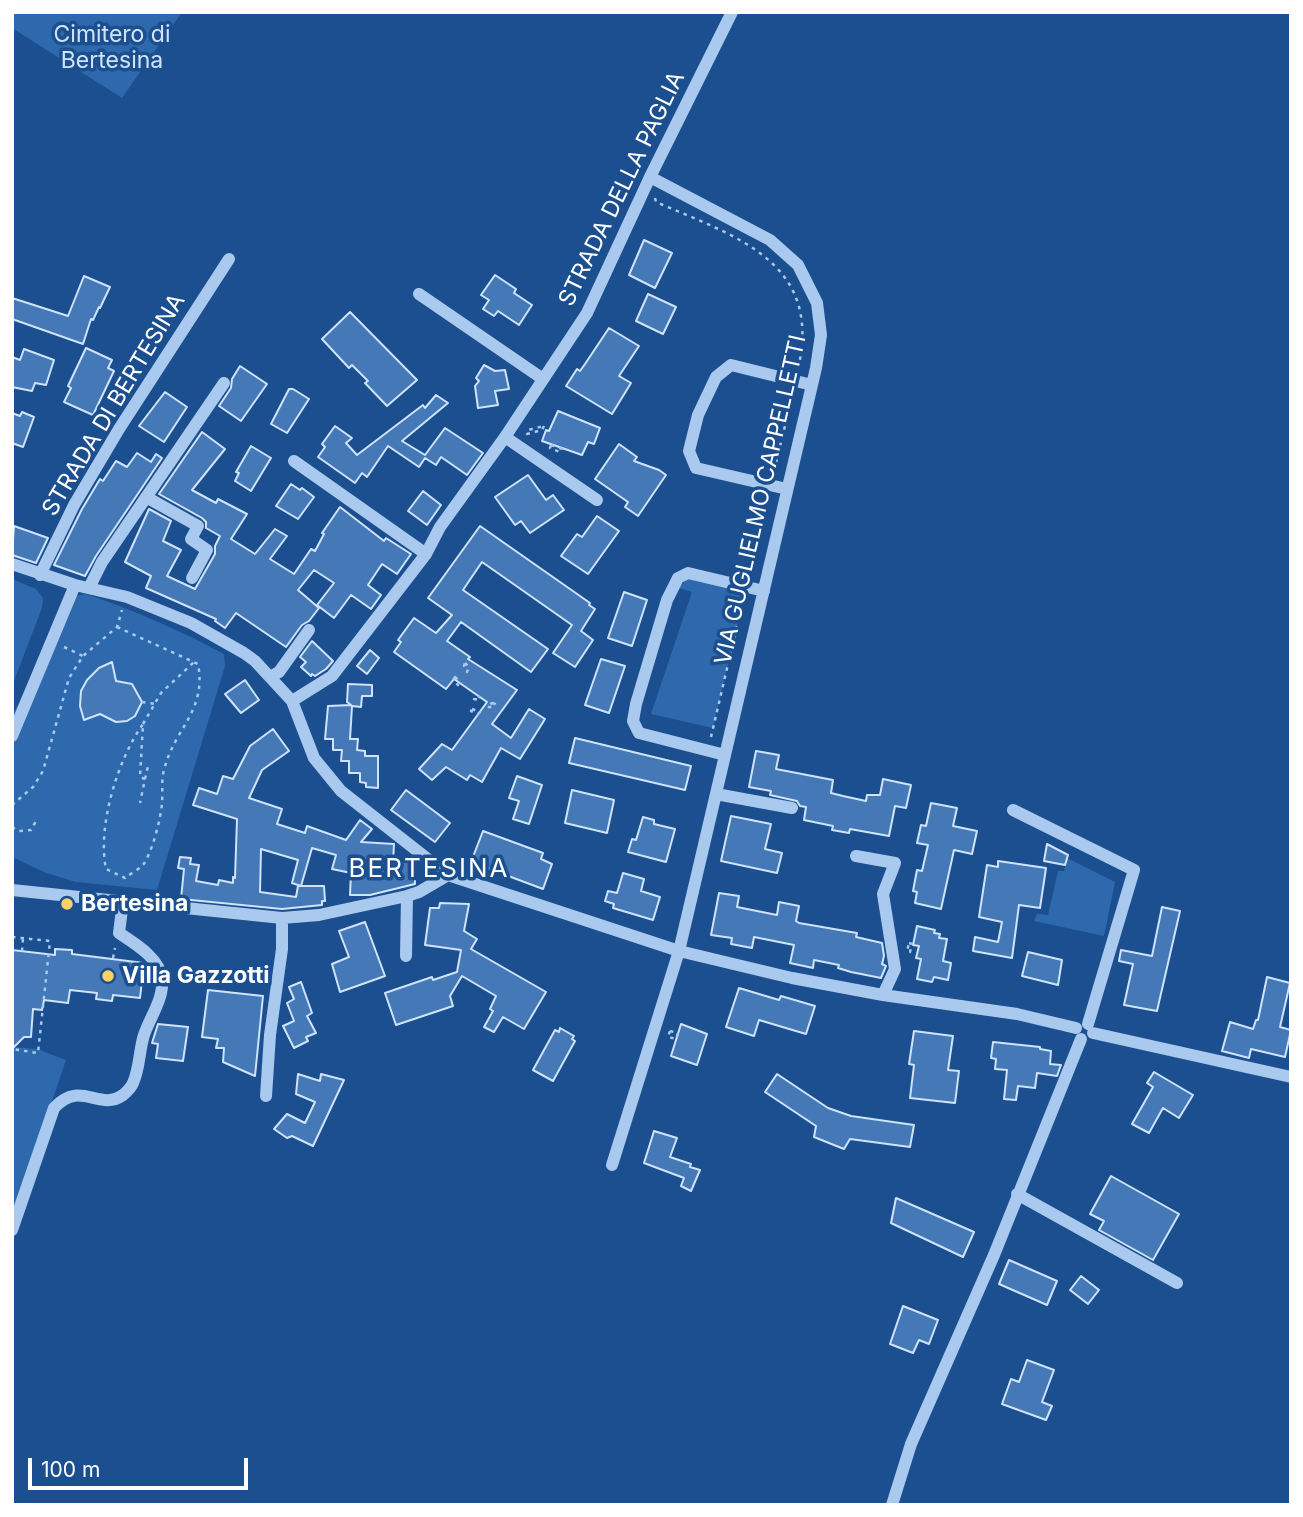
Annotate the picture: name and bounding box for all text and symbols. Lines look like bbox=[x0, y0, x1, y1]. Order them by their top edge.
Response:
park label: Cimitero di Bertesina bbox=[54, 21, 170, 75]
street label: STRADA DELLA PAGLIA bbox=[553, 67, 691, 311]
street label: STRADA DI BERTESINA bbox=[37, 289, 191, 521]
street label: VIA GUGLIELMO CAPPELLETTI bbox=[710, 332, 812, 668]
district label: BERTESINA bbox=[350, 853, 508, 885]
place label: Bertesina bbox=[81, 890, 188, 918]
marker: Bertesina bbox=[59, 896, 75, 912]
place label: Villa Gazzotti bbox=[122, 962, 270, 990]
marker: Villa Gazzotti bbox=[100, 968, 116, 984]
scale bar bbox=[32, 1444, 252, 1488]
text: 100 m bbox=[41, 1457, 100, 1482]

